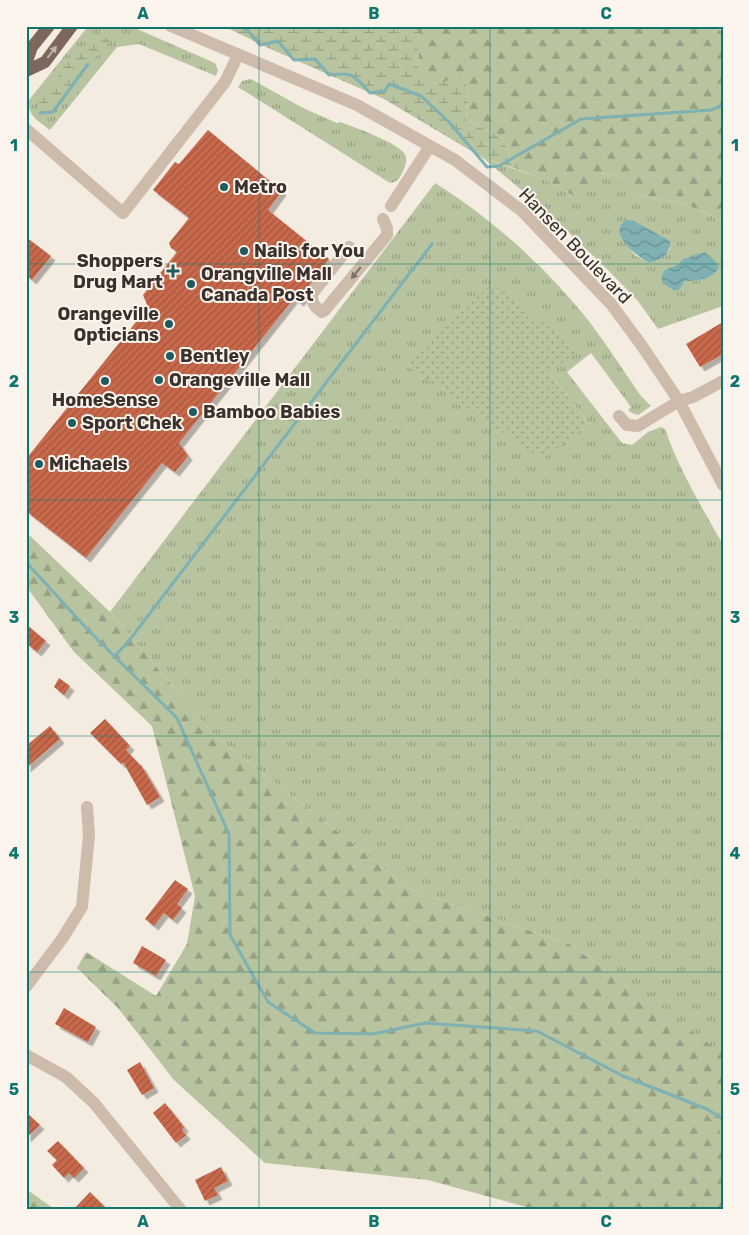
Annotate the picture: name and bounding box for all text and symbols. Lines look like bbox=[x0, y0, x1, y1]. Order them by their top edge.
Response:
text: A bbox=[137, 4, 149, 23]
text: B bbox=[368, 4, 380, 23]
text: C bbox=[600, 4, 612, 23]
one-way arrow bbox=[47, 45, 57, 59]
text: 1 bbox=[10, 136, 18, 155]
text: 1 bbox=[731, 136, 739, 155]
place label: Metro bbox=[234, 176, 287, 198]
marker: Metro bbox=[218, 181, 230, 193]
street label: Hansen Boulevard bbox=[514, 184, 636, 308]
place label: Nails for You bbox=[254, 240, 365, 262]
marker: Nails for You bbox=[238, 245, 250, 257]
place label: Shoppers Drug Mart bbox=[73, 250, 163, 293]
place label: Orangville Mall Canada Post bbox=[201, 263, 332, 306]
marker: Shoppers Drug Mart bbox=[167, 265, 179, 277]
one-way arrow bbox=[350, 266, 361, 279]
marker: Orangville Mall Canada Post bbox=[185, 278, 197, 290]
place label: Orangeville Opticians bbox=[57, 303, 159, 346]
marker: Orangeville Opticians bbox=[163, 318, 175, 330]
place label: Bentley bbox=[180, 345, 250, 367]
marker: Bentley bbox=[164, 350, 176, 362]
place label: Orangeville Mall bbox=[169, 369, 310, 391]
text: 2 bbox=[9, 372, 19, 391]
text: 2 bbox=[730, 372, 740, 391]
marker: Orangeville Mall bbox=[153, 374, 165, 386]
marker: HomeSense bbox=[99, 375, 111, 387]
place label: HomeSense bbox=[52, 389, 159, 411]
place label: Bamboo Babies bbox=[203, 401, 340, 423]
marker: Bamboo Babies bbox=[187, 406, 199, 418]
place label: Sport Chek bbox=[82, 412, 183, 434]
marker: Sport Chek bbox=[66, 417, 78, 429]
place label: Michaels bbox=[49, 453, 128, 475]
marker: Michaels bbox=[33, 458, 45, 470]
text: 3 bbox=[9, 608, 19, 627]
text: 3 bbox=[730, 608, 740, 627]
text: 4 bbox=[9, 844, 20, 863]
text: 4 bbox=[730, 844, 741, 863]
text: 5 bbox=[9, 1080, 19, 1099]
text: 5 bbox=[730, 1080, 740, 1099]
text: A bbox=[137, 1212, 149, 1231]
text: B bbox=[368, 1212, 380, 1231]
text: C bbox=[600, 1212, 612, 1231]

